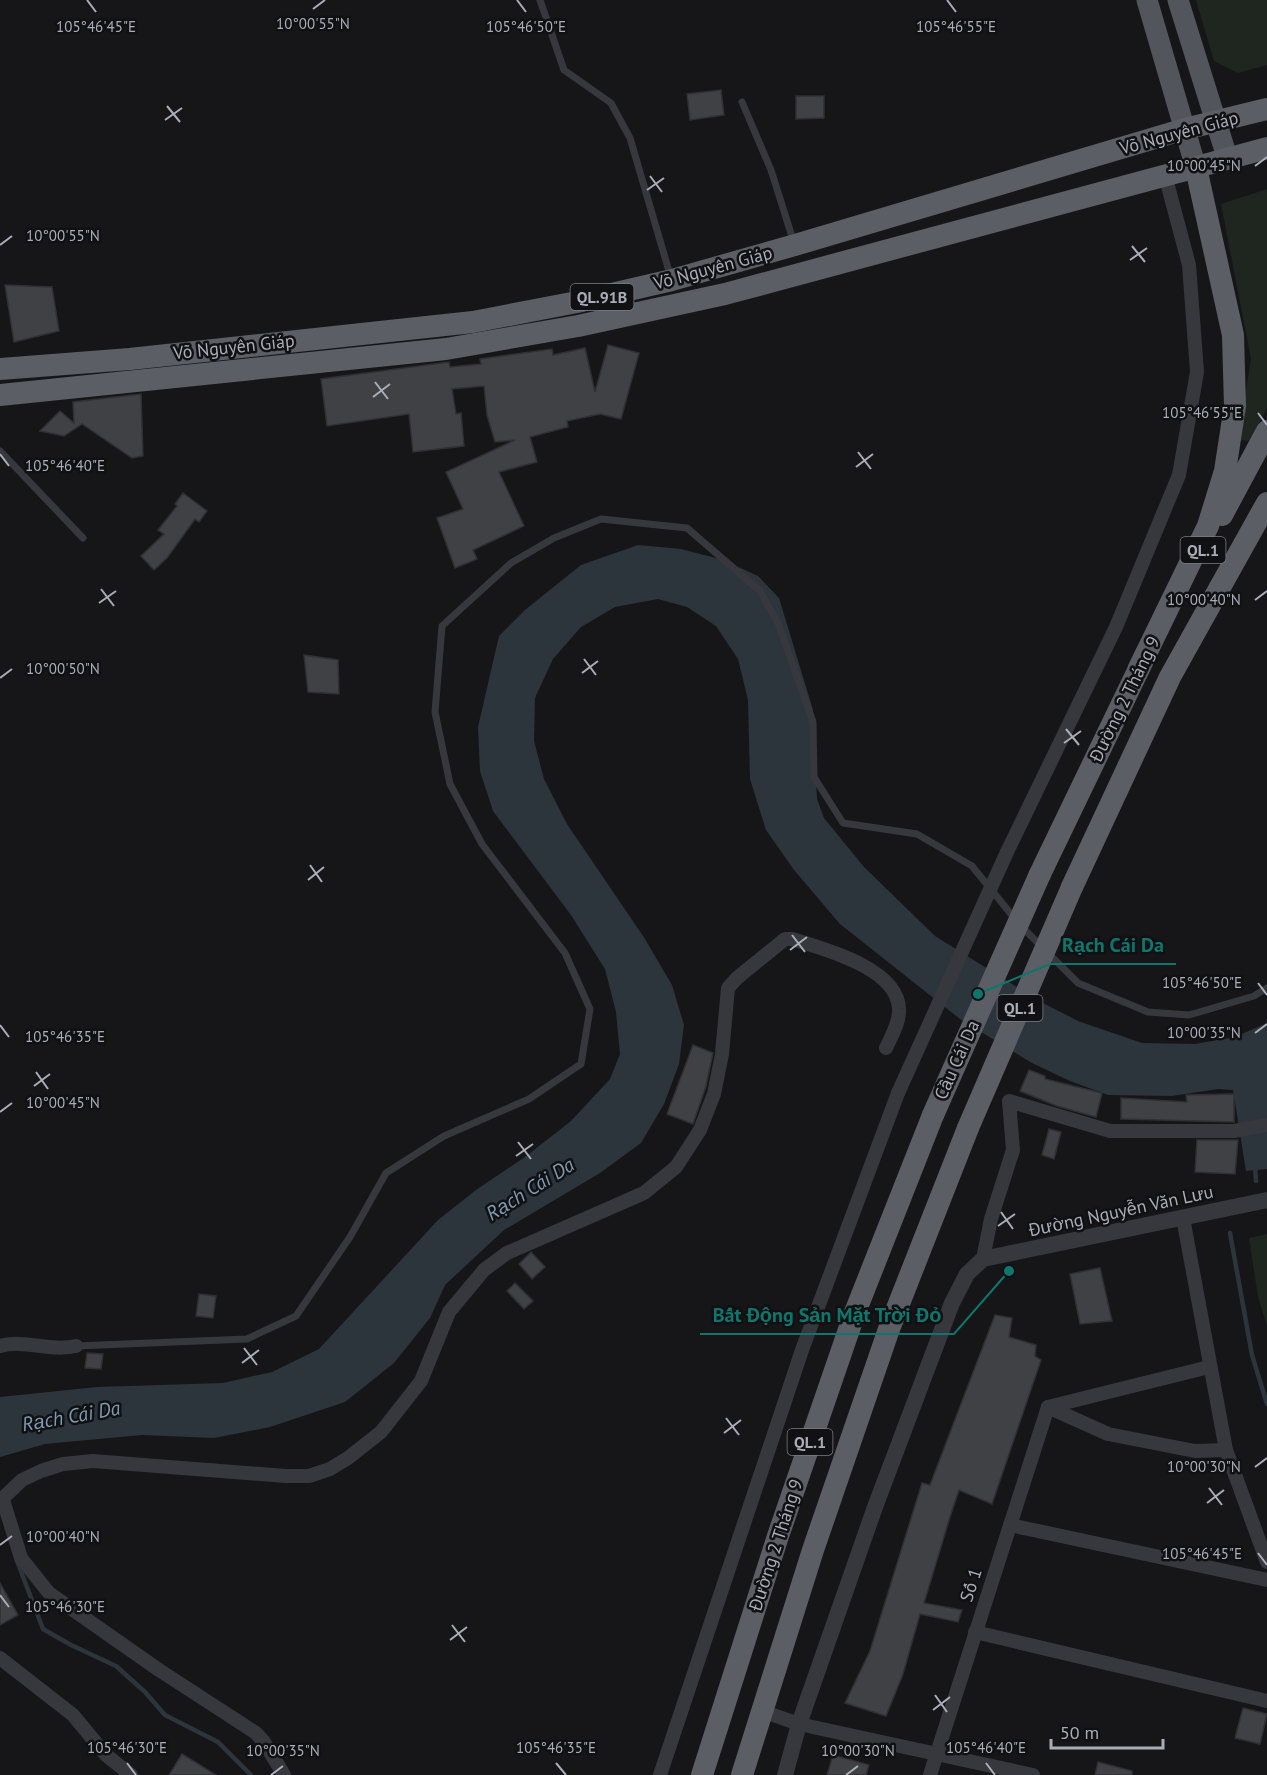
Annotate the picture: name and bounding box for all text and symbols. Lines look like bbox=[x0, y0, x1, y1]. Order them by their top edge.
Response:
text: 10°00'55"N bbox=[276, 14, 350, 33]
text: 105°46'45"E bbox=[56, 17, 136, 36]
text: 105°46'50"E bbox=[486, 17, 566, 36]
text: 105°46'55"E bbox=[916, 17, 996, 36]
street label: Võ Nguyên Giáp bbox=[1116, 106, 1241, 160]
text: 10°00'45"N bbox=[1167, 156, 1241, 175]
text: 10°00'55"N bbox=[26, 226, 100, 245]
street label: Võ Nguyên Giáp bbox=[650, 241, 775, 295]
road number: QL.91B bbox=[570, 284, 634, 310]
street label: Võ Nguyên Giáp bbox=[171, 329, 296, 364]
text: 105°46'55"E bbox=[1162, 403, 1242, 422]
text: 105°46'40"E bbox=[25, 456, 105, 475]
road number: QL.1 bbox=[1180, 537, 1226, 563]
text: 10°00'40"N bbox=[1167, 590, 1241, 609]
street label: Đường 2 Tháng 9 bbox=[1084, 632, 1165, 766]
text: 10°00'50"N bbox=[26, 659, 100, 678]
callout: Rạch Cái Da bbox=[1050, 926, 1176, 964]
text: Rạch Cái Da bbox=[1062, 932, 1164, 958]
text: 105°46'50"E bbox=[1162, 973, 1242, 992]
road number: QL.1 bbox=[998, 995, 1042, 1021]
street label: Cầu Cái Da bbox=[929, 1017, 984, 1103]
text: 10°00'35"N bbox=[1167, 1023, 1241, 1042]
text: 105°46'35"E bbox=[25, 1027, 105, 1046]
text: 10°00'45"N bbox=[26, 1093, 100, 1112]
water label: Rạch Cái Da bbox=[481, 1152, 579, 1226]
street label: Đường Nguyễn Văn Lưu bbox=[1026, 1180, 1215, 1242]
callout: Bất Động Sản Mặt Trời Đỏ bbox=[700, 1296, 954, 1334]
text: Bất Động Sản Mặt Trời Đỏ bbox=[713, 1302, 941, 1328]
water label: Rạch Cái Da bbox=[20, 1395, 122, 1437]
road number: QL.1 bbox=[788, 1429, 832, 1455]
text: 10°00'30"N bbox=[1167, 1457, 1241, 1476]
street label: Đường 2 Tháng 9 bbox=[743, 1476, 808, 1614]
text: 10°00'40"N bbox=[26, 1527, 100, 1546]
text: 105°46'45"E bbox=[1162, 1544, 1242, 1563]
street label: Số 1 bbox=[954, 1565, 987, 1604]
text: 105°46'30"E bbox=[25, 1597, 105, 1616]
scale bar bbox=[1051, 1712, 1164, 1750]
text: 50 m bbox=[1060, 1721, 1099, 1744]
text: 105°46'30"E bbox=[87, 1738, 167, 1757]
text: 105°46'35"E bbox=[516, 1738, 596, 1757]
text: 105°46'40"E bbox=[946, 1738, 1026, 1757]
text: 10°00'35"N bbox=[246, 1741, 320, 1760]
text: 10°00'30"N bbox=[821, 1741, 895, 1760]

